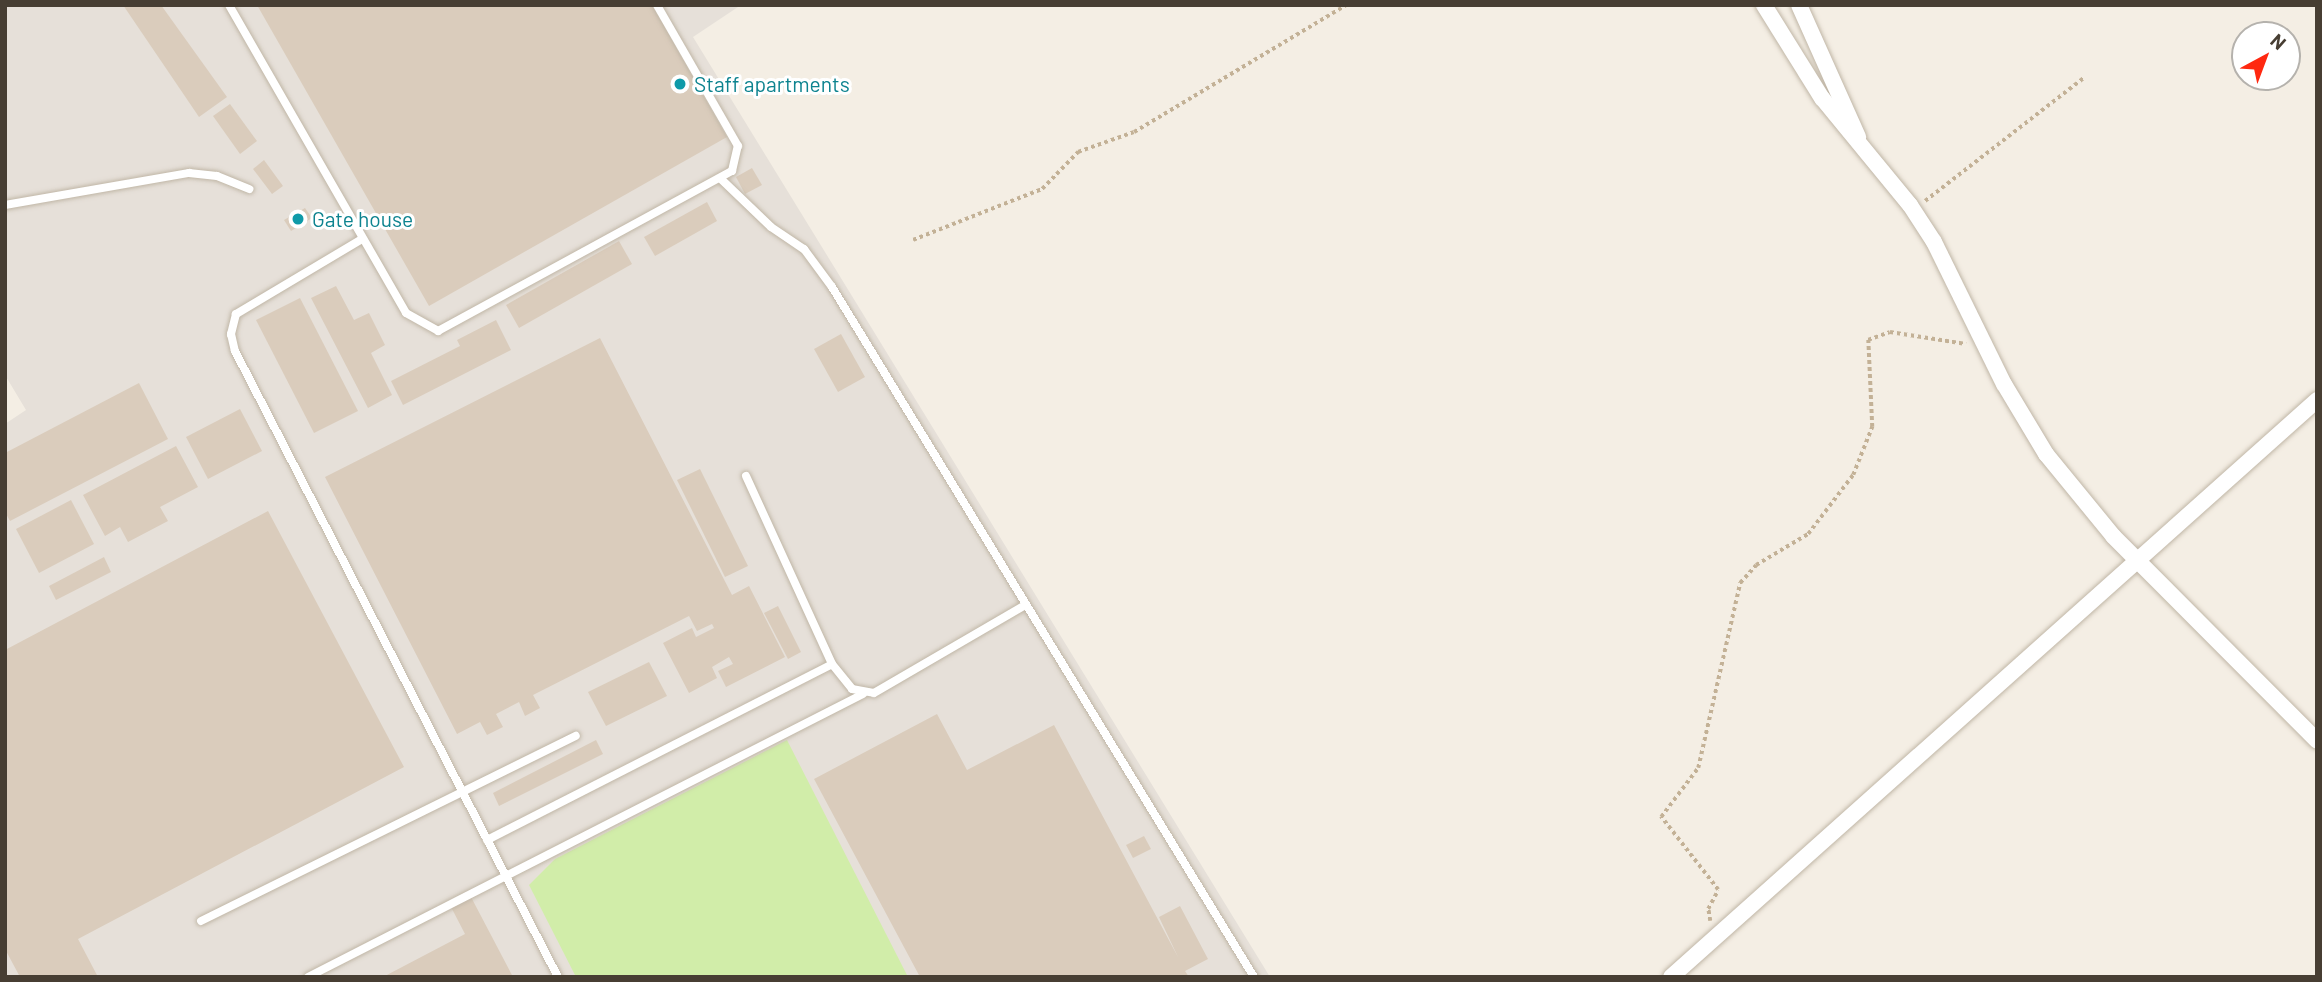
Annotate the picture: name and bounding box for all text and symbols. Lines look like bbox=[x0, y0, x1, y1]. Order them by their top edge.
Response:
north arrow bbox=[2231, 21, 2301, 91]
text: N bbox=[2266, 28, 2291, 54]
place label: Staff apartments bbox=[694, 71, 850, 97]
marker: Staff apartments bbox=[672, 76, 688, 92]
place label: Gate house bbox=[312, 206, 413, 232]
marker: Gate house bbox=[290, 211, 306, 227]

